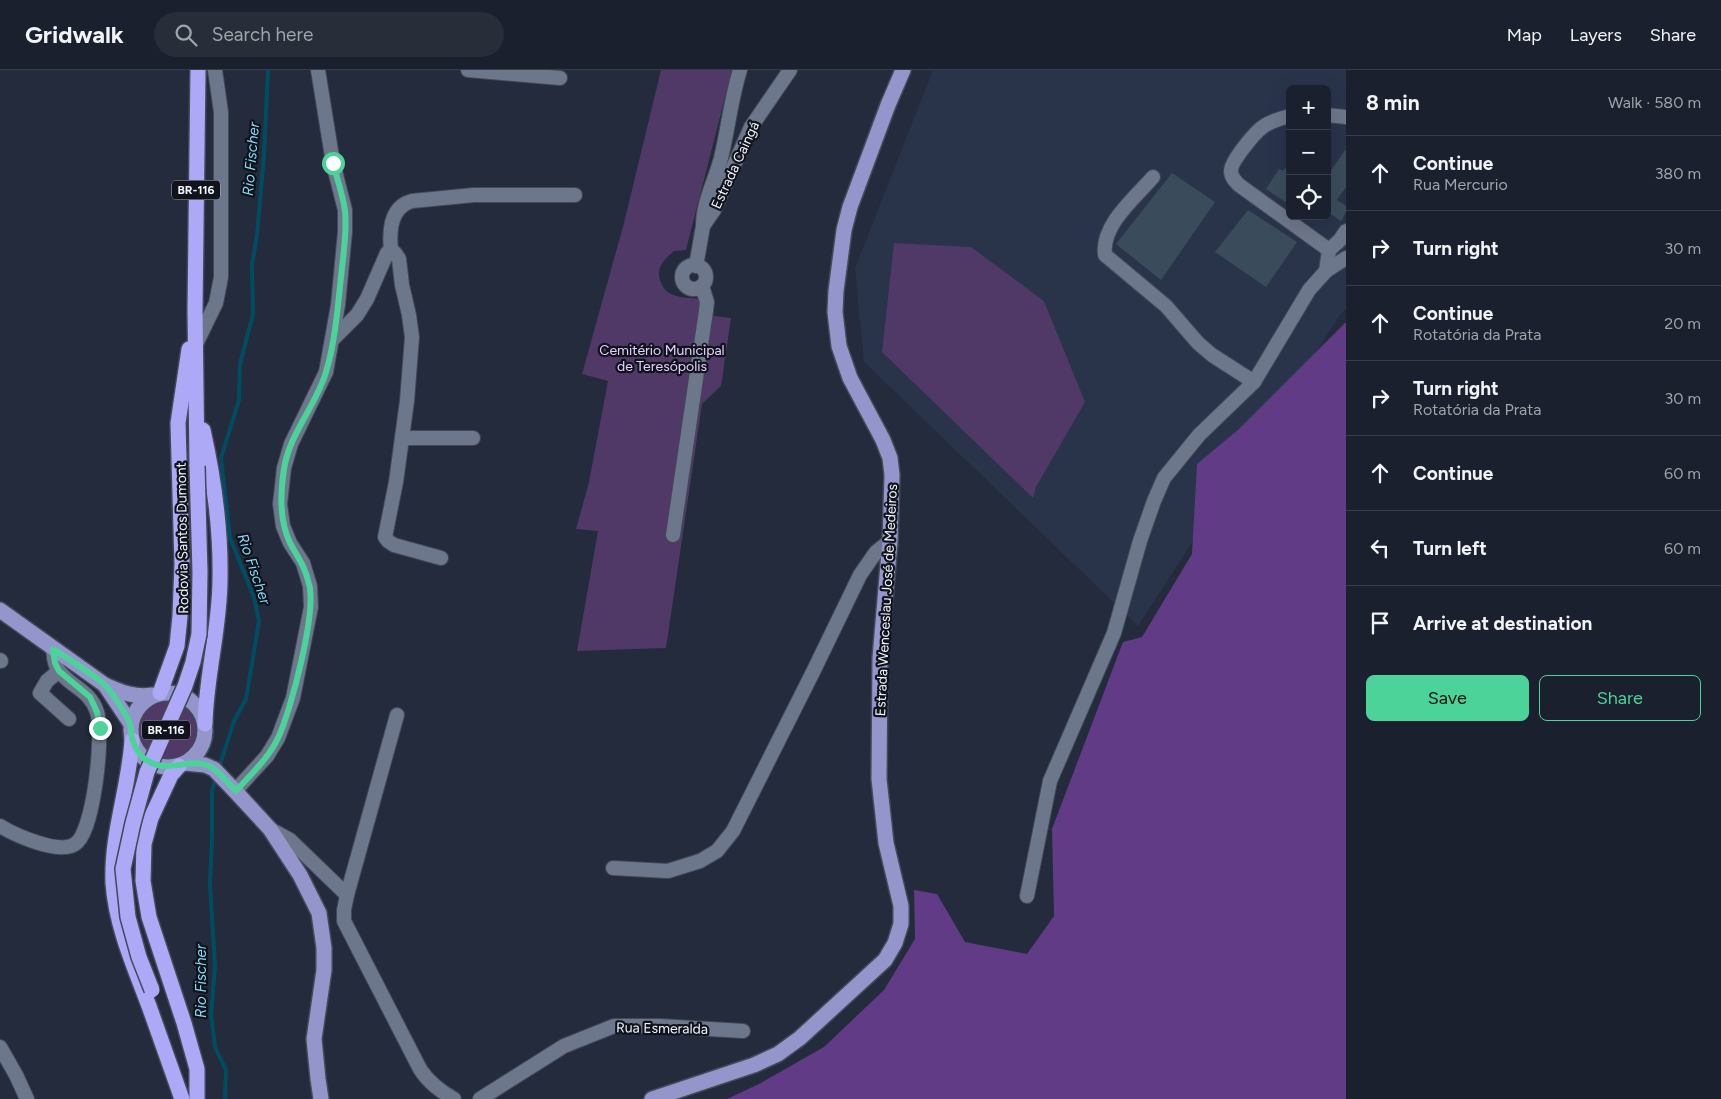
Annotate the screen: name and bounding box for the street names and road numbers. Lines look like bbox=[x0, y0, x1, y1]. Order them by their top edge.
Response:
street label: Estrada Caingá bbox=[708, 119, 763, 212]
road number: BR-116 bbox=[172, 180, 220, 200]
street label: Rodovia Santos Dumont bbox=[173, 462, 192, 614]
street label: Estrada Wenceslau José de Medeiros bbox=[872, 483, 901, 717]
road number: BR-116 bbox=[142, 720, 190, 740]
street label: Rua Esmeralda bbox=[616, 1019, 708, 1038]

